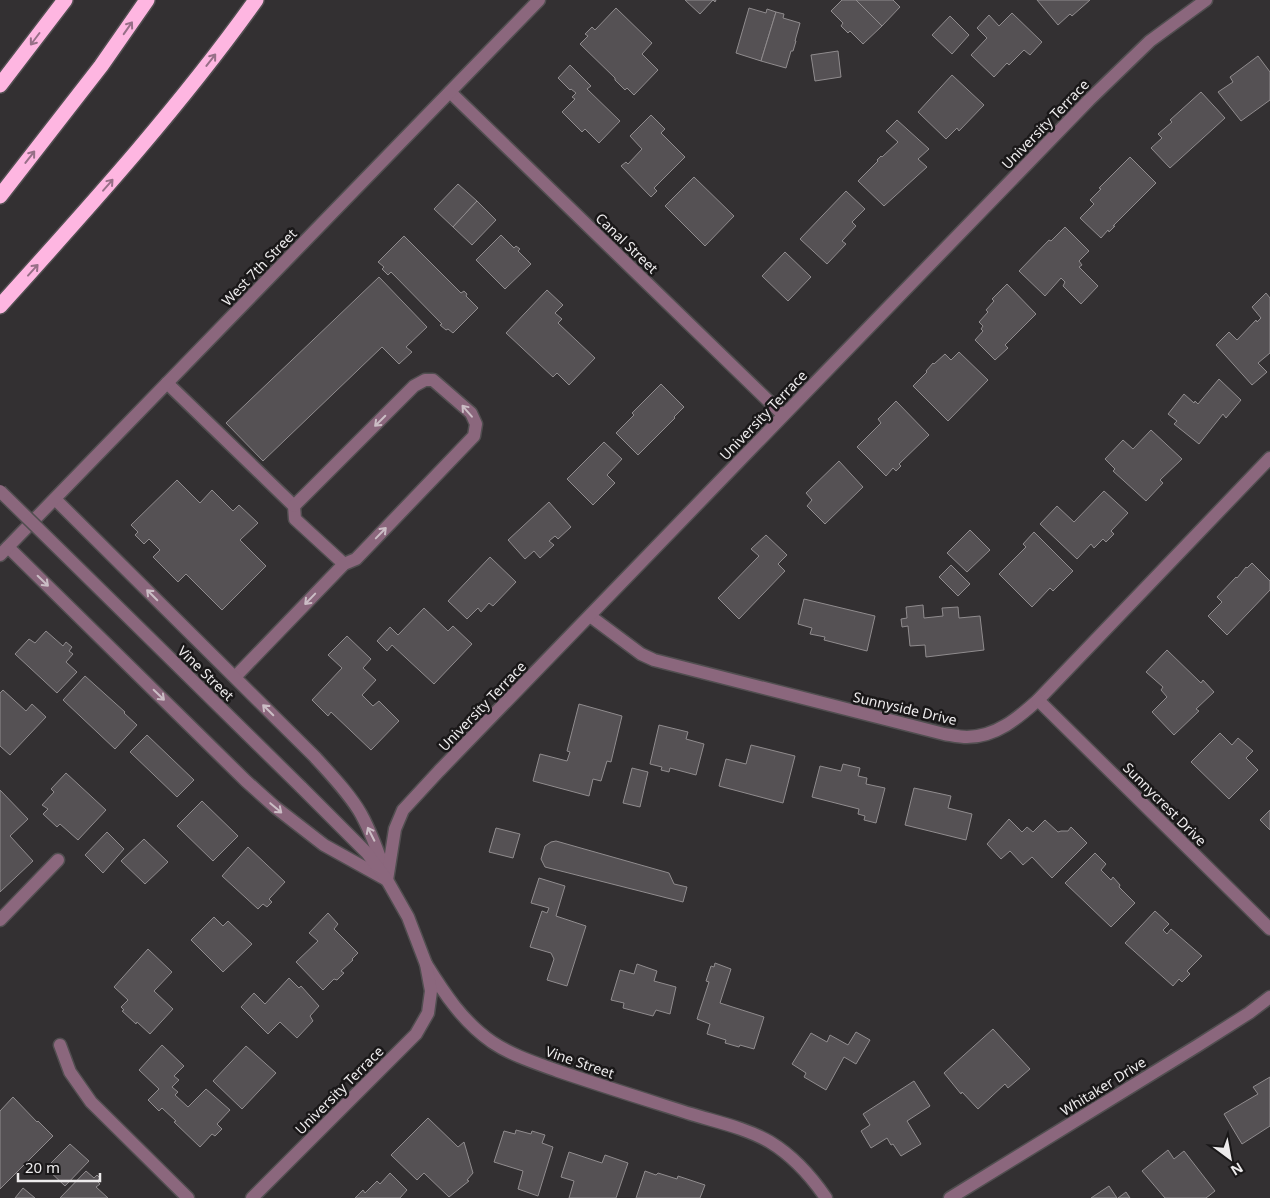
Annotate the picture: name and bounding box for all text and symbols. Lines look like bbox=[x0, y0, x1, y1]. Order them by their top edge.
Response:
one-way arrow bbox=[123, 21, 133, 35]
one-way arrow bbox=[30, 32, 41, 45]
one-way arrow bbox=[206, 54, 217, 67]
street label: University Terrace bbox=[997, 75, 1093, 173]
one-way arrow bbox=[25, 151, 36, 164]
one-way arrow bbox=[102, 179, 113, 192]
street label: Canal Street bbox=[592, 209, 662, 277]
street label: West 7th Street bbox=[217, 224, 301, 310]
one-way arrow bbox=[27, 263, 39, 276]
street label: University Terrace bbox=[715, 366, 811, 464]
one-way arrow bbox=[462, 405, 473, 418]
one-way arrow bbox=[374, 414, 386, 426]
one-way arrow bbox=[375, 527, 387, 540]
one-way arrow bbox=[37, 575, 49, 587]
one-way arrow bbox=[146, 589, 159, 601]
one-way arrow bbox=[304, 593, 316, 605]
street label: Vine Street bbox=[174, 641, 238, 705]
street label: University Terrace bbox=[434, 657, 530, 755]
street label: Sunnyside Drive bbox=[851, 687, 959, 729]
one-way arrow bbox=[153, 689, 165, 701]
one-way arrow bbox=[262, 703, 274, 716]
street label: Sunnycrest Drive bbox=[1119, 758, 1211, 850]
one-way arrow bbox=[269, 802, 282, 813]
one-way arrow bbox=[366, 827, 375, 842]
street label: Vine Street bbox=[543, 1041, 617, 1083]
street label: University Terrace bbox=[291, 1042, 387, 1138]
street label: Whitaker Drive bbox=[1057, 1052, 1150, 1120]
north arrow bbox=[1205, 1133, 1255, 1183]
scale bar bbox=[18, 1150, 100, 1182]
text: 20 m bbox=[25, 1157, 60, 1177]
text: N bbox=[1227, 1158, 1247, 1181]

